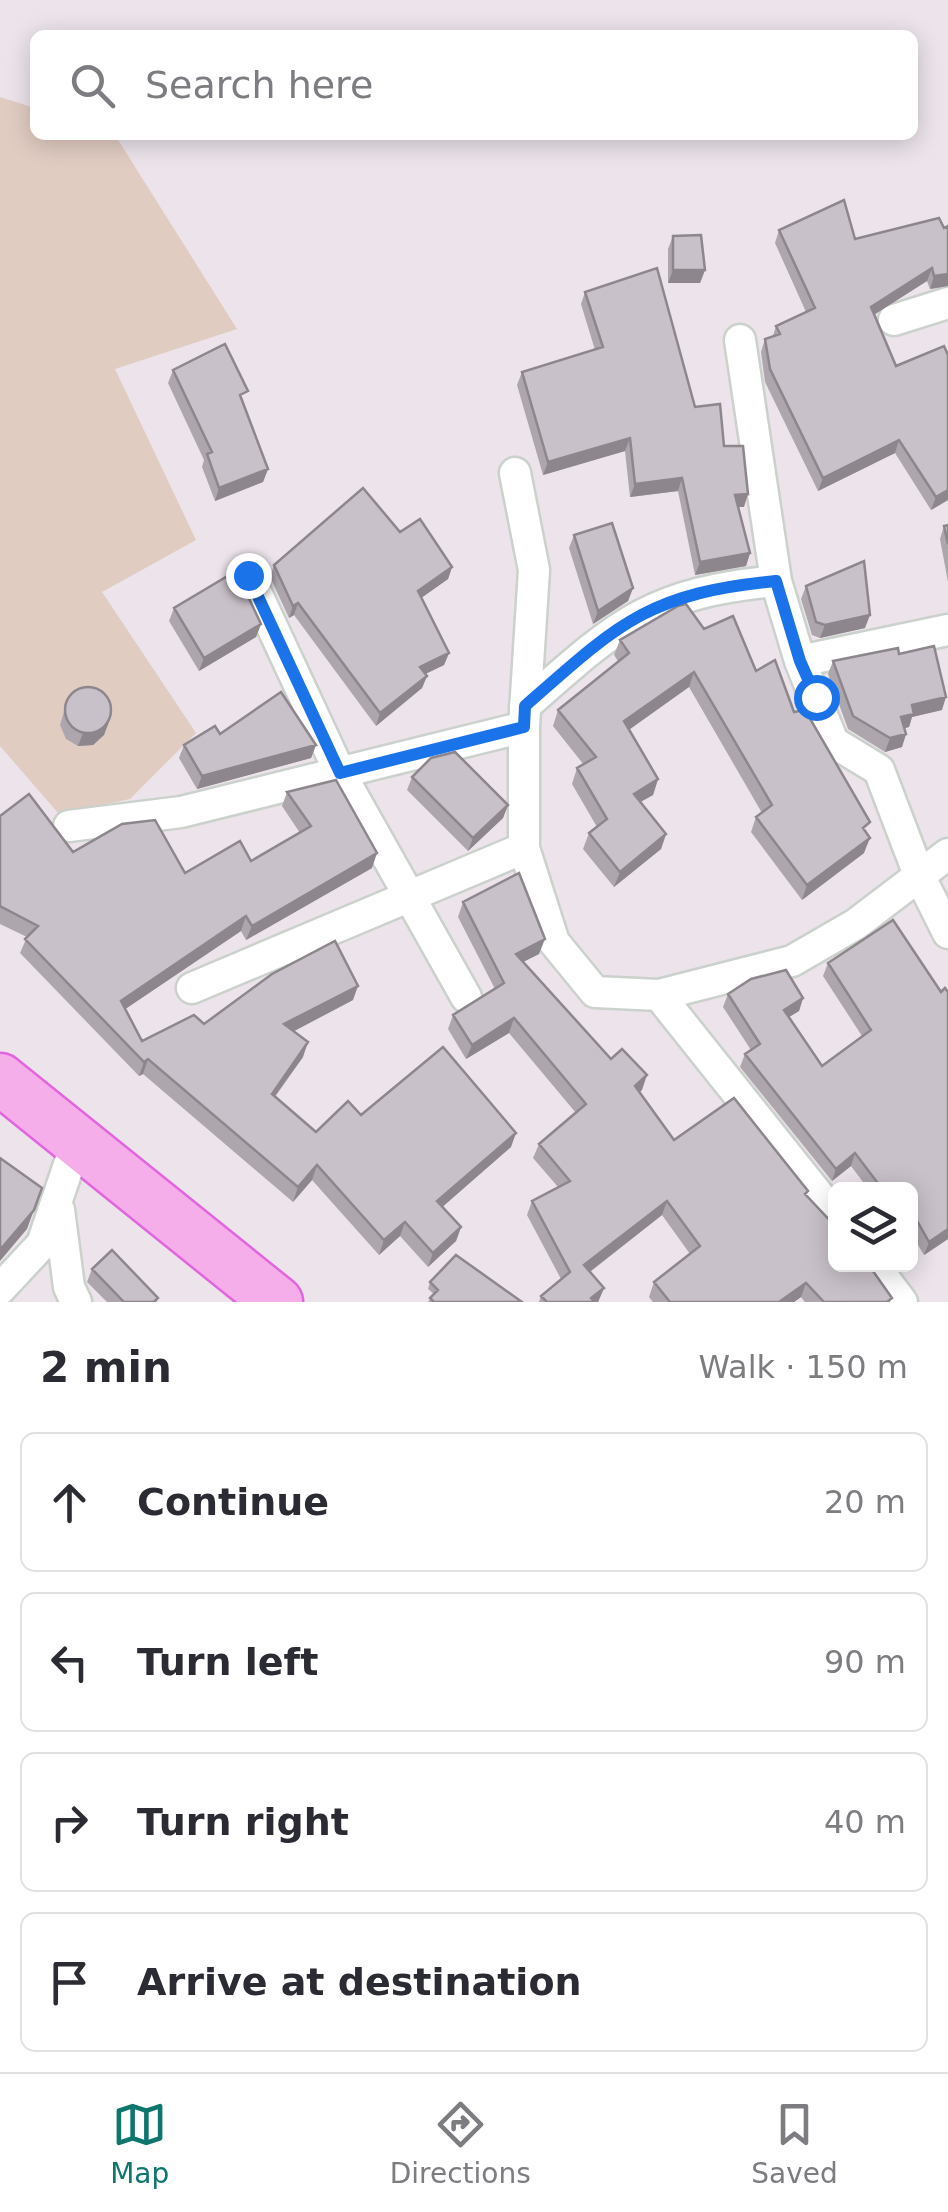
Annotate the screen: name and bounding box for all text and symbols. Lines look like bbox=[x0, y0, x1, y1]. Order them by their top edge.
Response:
search box bbox=[30, 30, 918, 140]
icon: search bbox=[65, 58, 120, 113]
text: Search here bbox=[145, 63, 373, 107]
route end bbox=[226, 553, 272, 599]
route start bbox=[794, 675, 840, 721]
map controls bbox=[828, 1182, 918, 1272]
button: layers bbox=[828, 1182, 918, 1272]
text: 2 min bbox=[40, 1343, 172, 1392]
text: Walk · 150 m bbox=[698, 1348, 908, 1386]
icon: ahead bbox=[42, 1475, 97, 1530]
text: Continue bbox=[137, 1480, 329, 1524]
text: 20 m bbox=[824, 1483, 906, 1521]
icon: left bbox=[42, 1635, 97, 1690]
text: Turn left bbox=[137, 1640, 318, 1684]
text: 90 m bbox=[824, 1643, 906, 1681]
icon: right bbox=[42, 1795, 97, 1850]
text: Turn right bbox=[137, 1800, 349, 1844]
text: 40 m bbox=[824, 1803, 906, 1841]
icon: arrive bbox=[42, 1955, 97, 2010]
text: Arrive at destination bbox=[137, 1960, 582, 2004]
tab: Map bbox=[110, 2097, 169, 2190]
tab: Directions bbox=[390, 2097, 531, 2190]
tab: Saved bbox=[751, 2097, 838, 2190]

